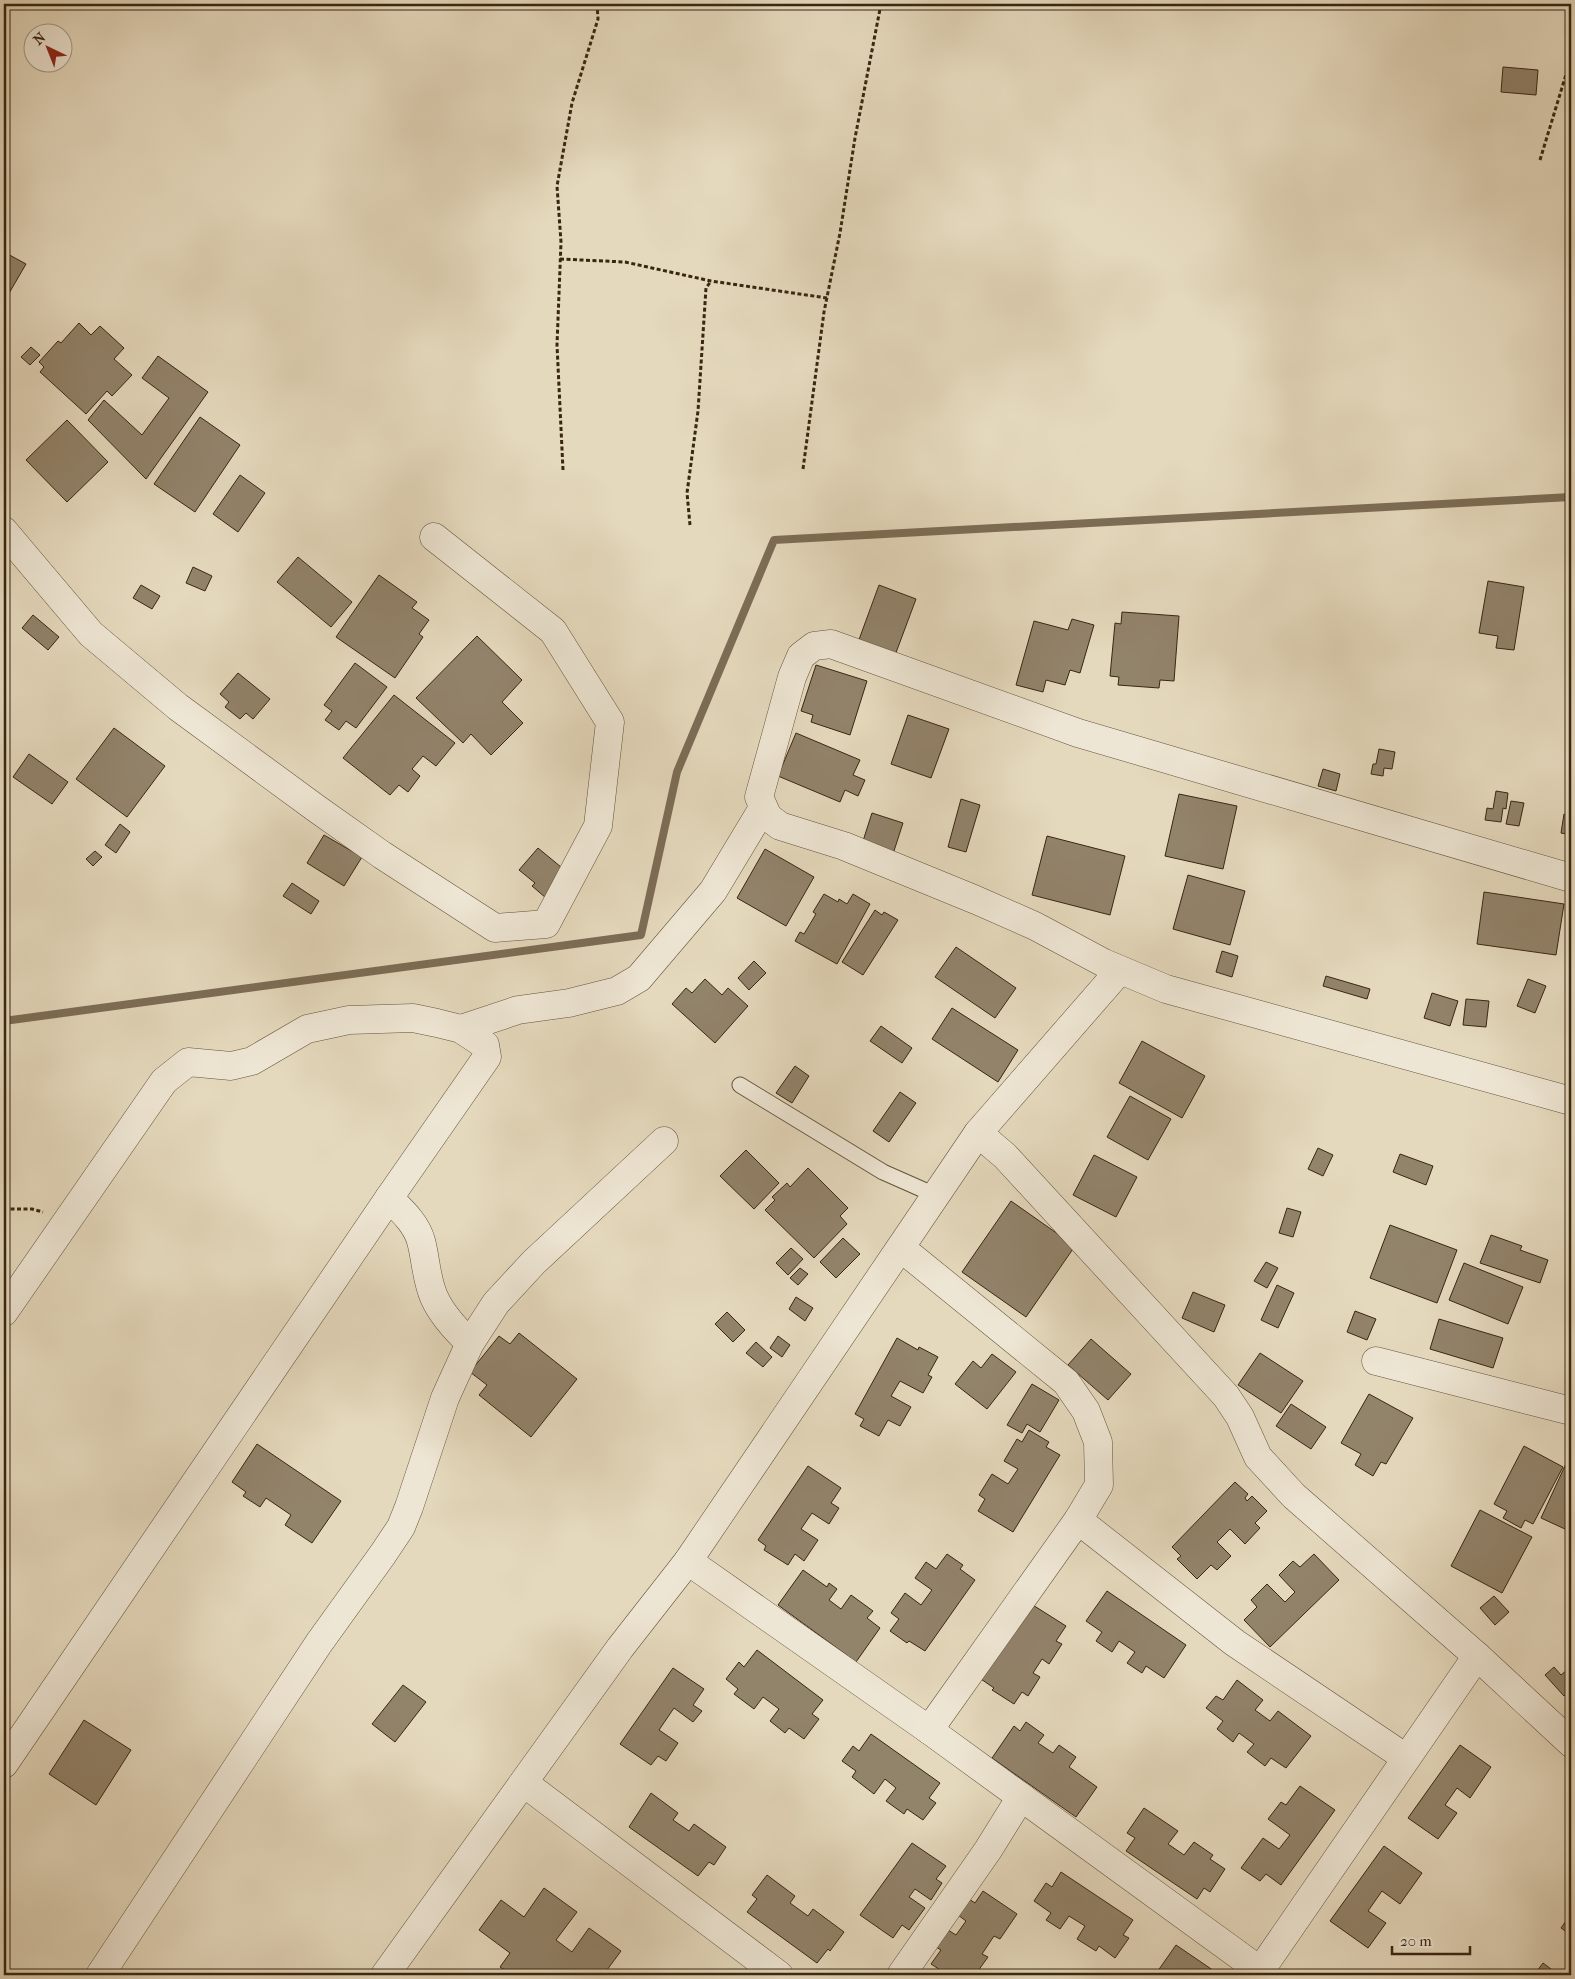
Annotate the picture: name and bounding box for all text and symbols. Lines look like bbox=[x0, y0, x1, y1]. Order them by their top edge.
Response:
north arrow bbox=[22, 22, 72, 72]
text: N bbox=[30, 29, 49, 49]
scale bar bbox=[1392, 1924, 1470, 1956]
text: 20 m bbox=[1400, 1932, 1432, 1950]

